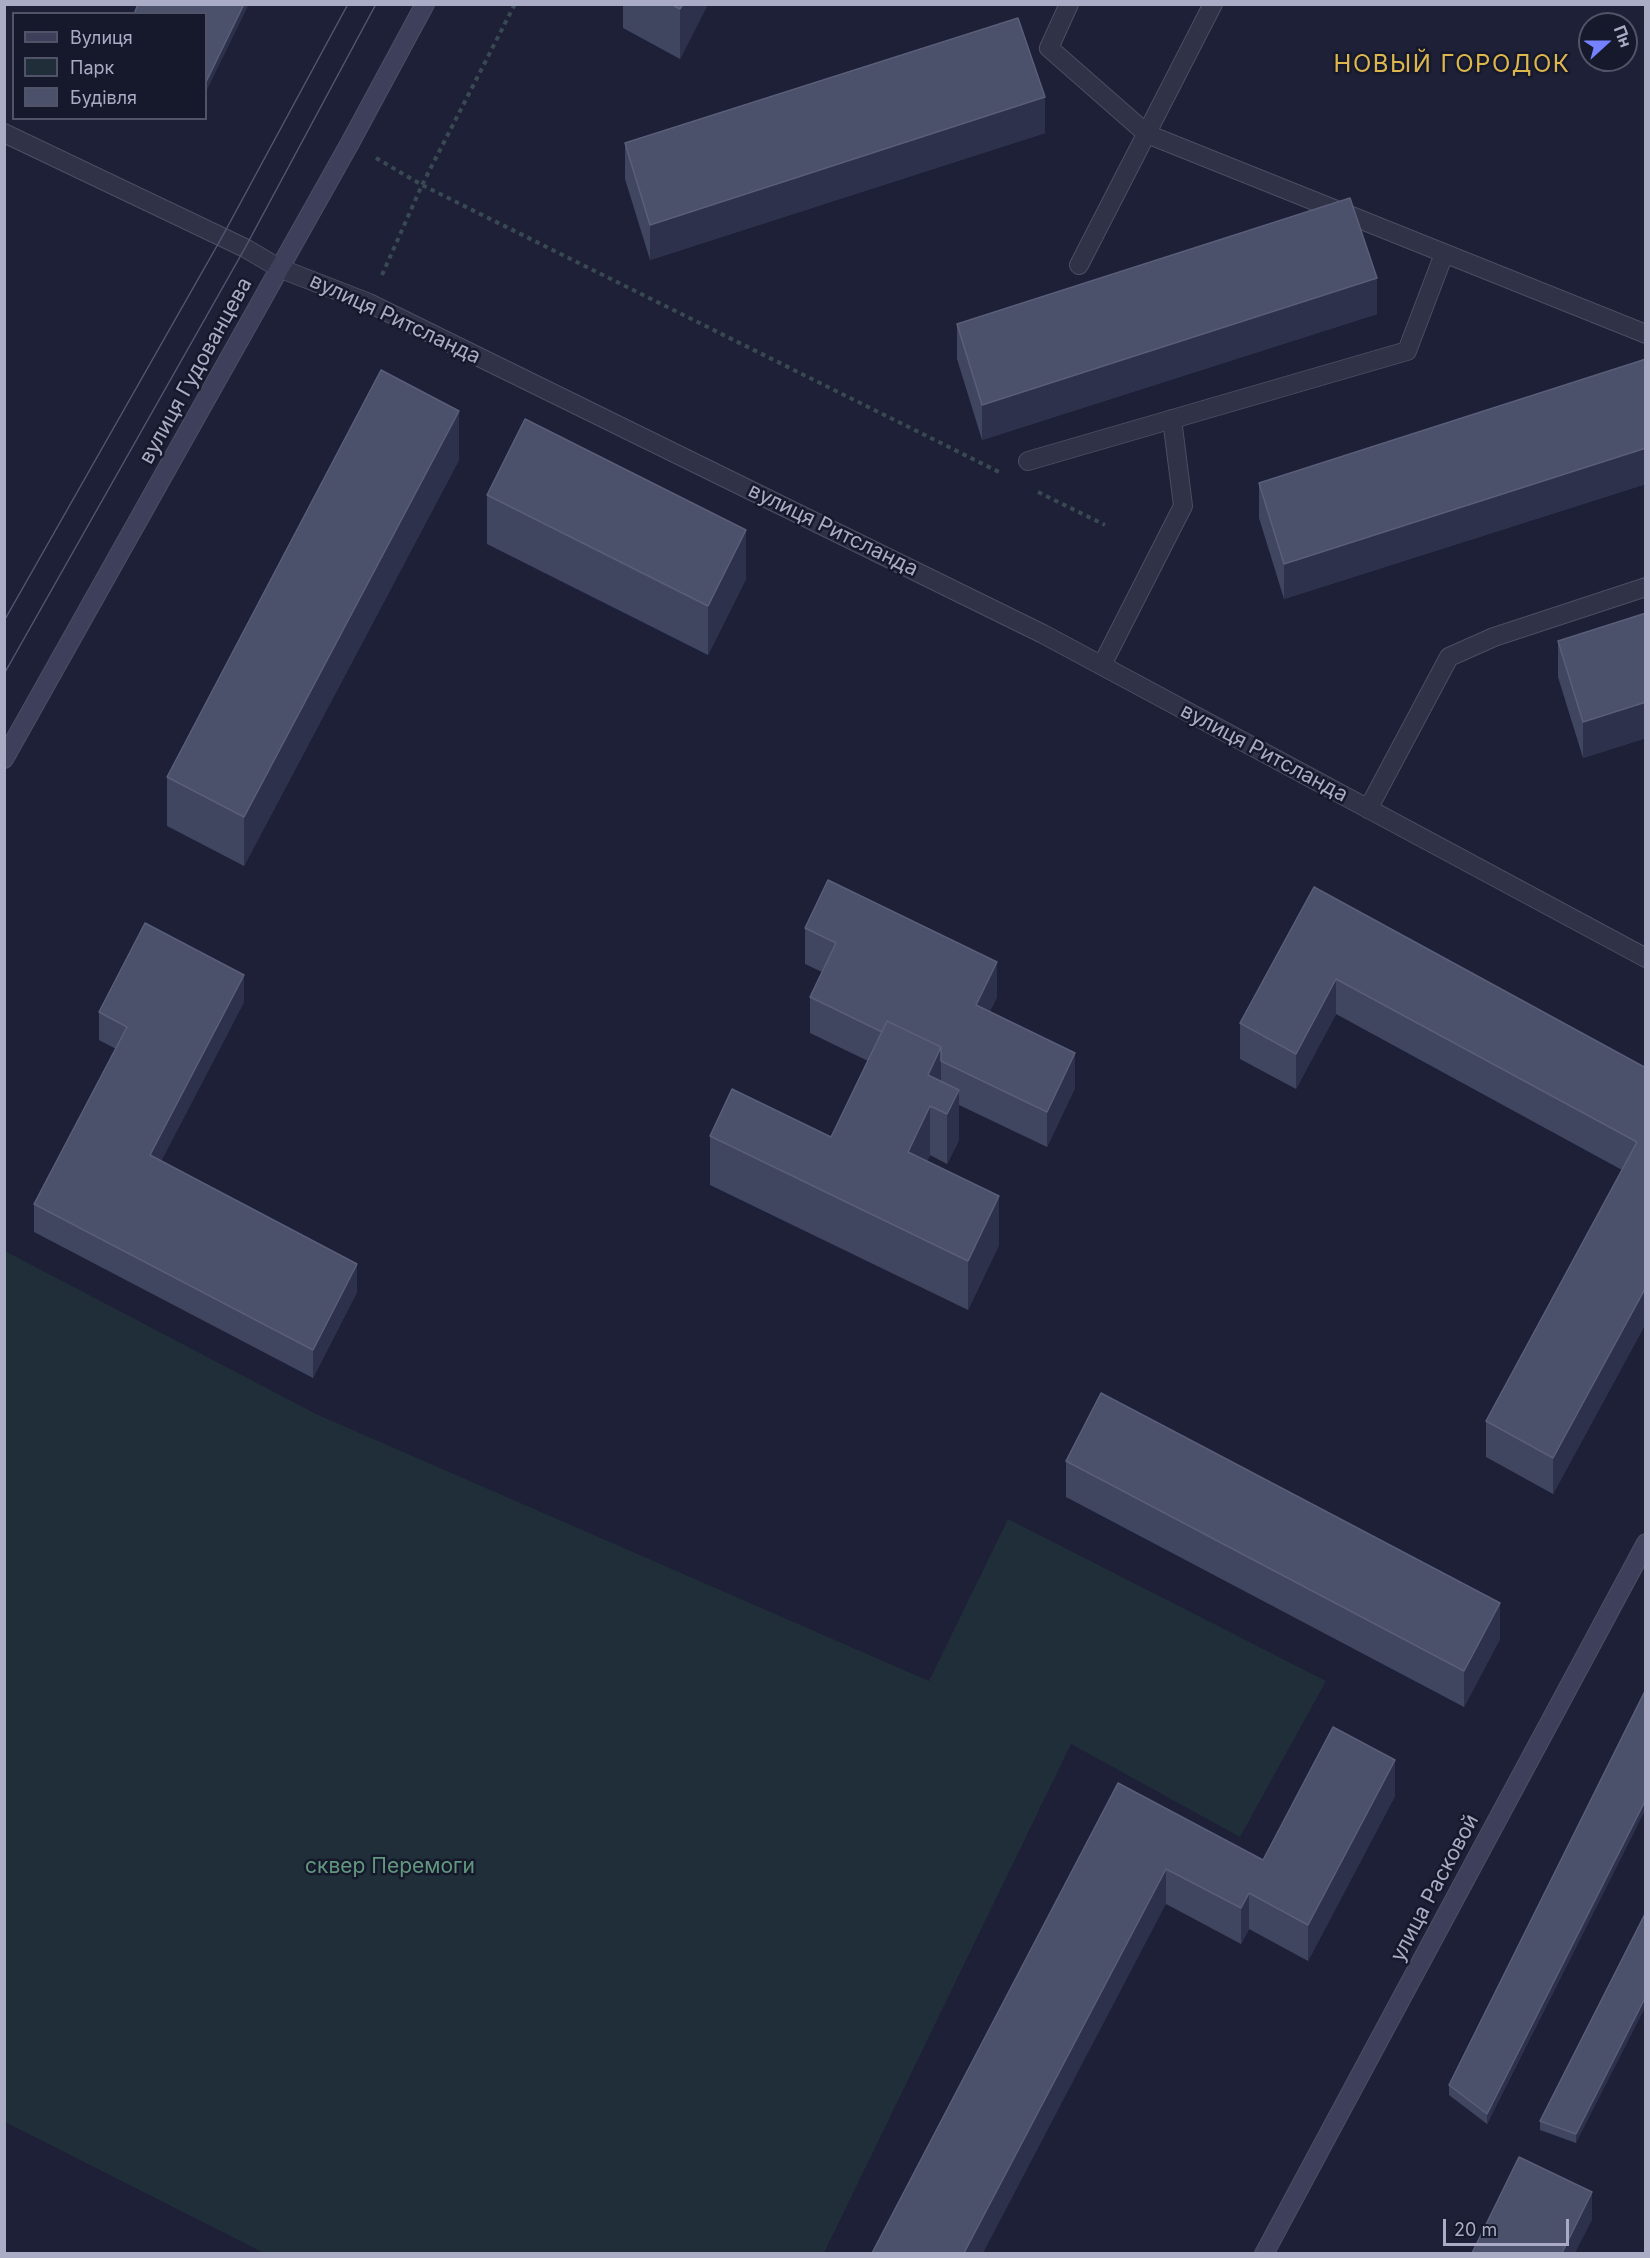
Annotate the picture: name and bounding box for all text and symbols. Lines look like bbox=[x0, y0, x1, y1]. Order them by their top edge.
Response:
legend bbox=[12, 12, 207, 120]
north arrow bbox=[1578, 12, 1638, 72]
text: Пн bbox=[1610, 22, 1636, 50]
text: Вулиця bbox=[70, 27, 133, 48]
district label: НОВЫЙ ГОРОДОК bbox=[1334, 51, 1570, 79]
text: Парк bbox=[70, 57, 114, 78]
text: Будівля bbox=[70, 87, 137, 108]
street label: вулиця Ритсланда bbox=[305, 268, 485, 370]
street label: вулиця Гудованцева bbox=[134, 273, 258, 469]
street label: вулиця Ритсланда bbox=[744, 478, 922, 582]
street label: вулиця Ритсланда bbox=[1176, 698, 1352, 808]
street label: улица Расковой bbox=[1386, 1810, 1484, 1966]
park label: сквер Перемоги bbox=[305, 1854, 475, 1880]
scale bar bbox=[1446, 2207, 1572, 2245]
text: 20 m bbox=[1454, 2219, 1497, 2240]

